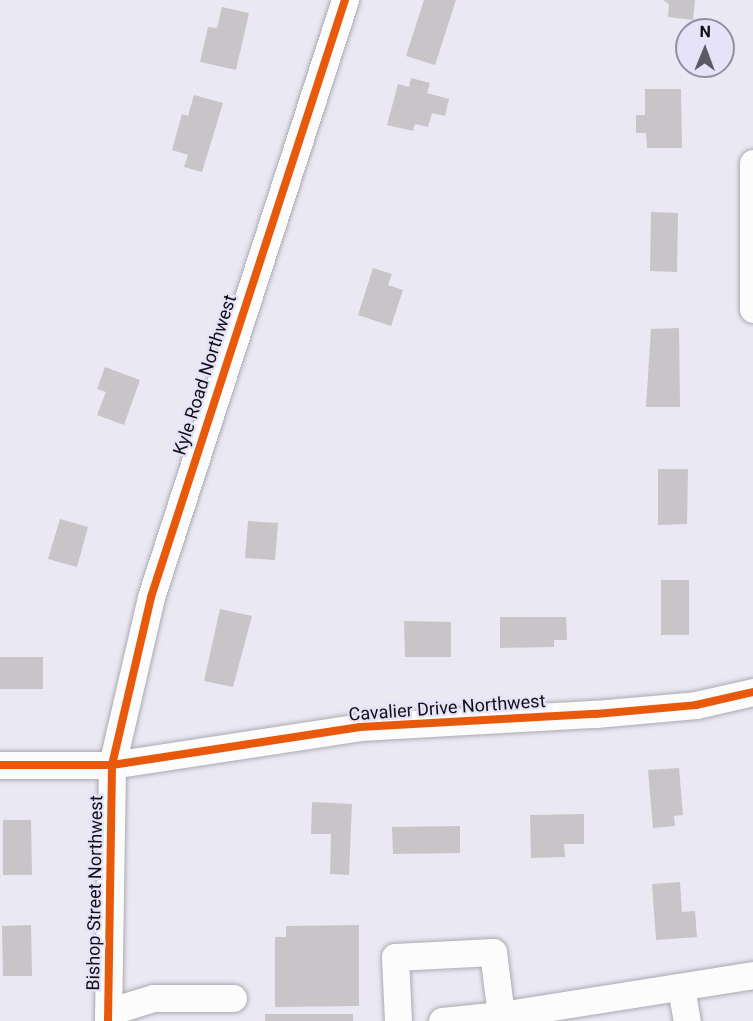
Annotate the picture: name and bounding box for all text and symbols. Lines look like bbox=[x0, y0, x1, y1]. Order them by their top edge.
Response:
north arrow bbox=[675, 18, 735, 78]
text: N bbox=[699, 22, 711, 41]
street label: Kyle Road Northwest bbox=[169, 292, 241, 458]
street label: Cavalier Drive Northwest bbox=[348, 690, 546, 726]
street label: Bishop Street Northwest bbox=[82, 795, 108, 991]

